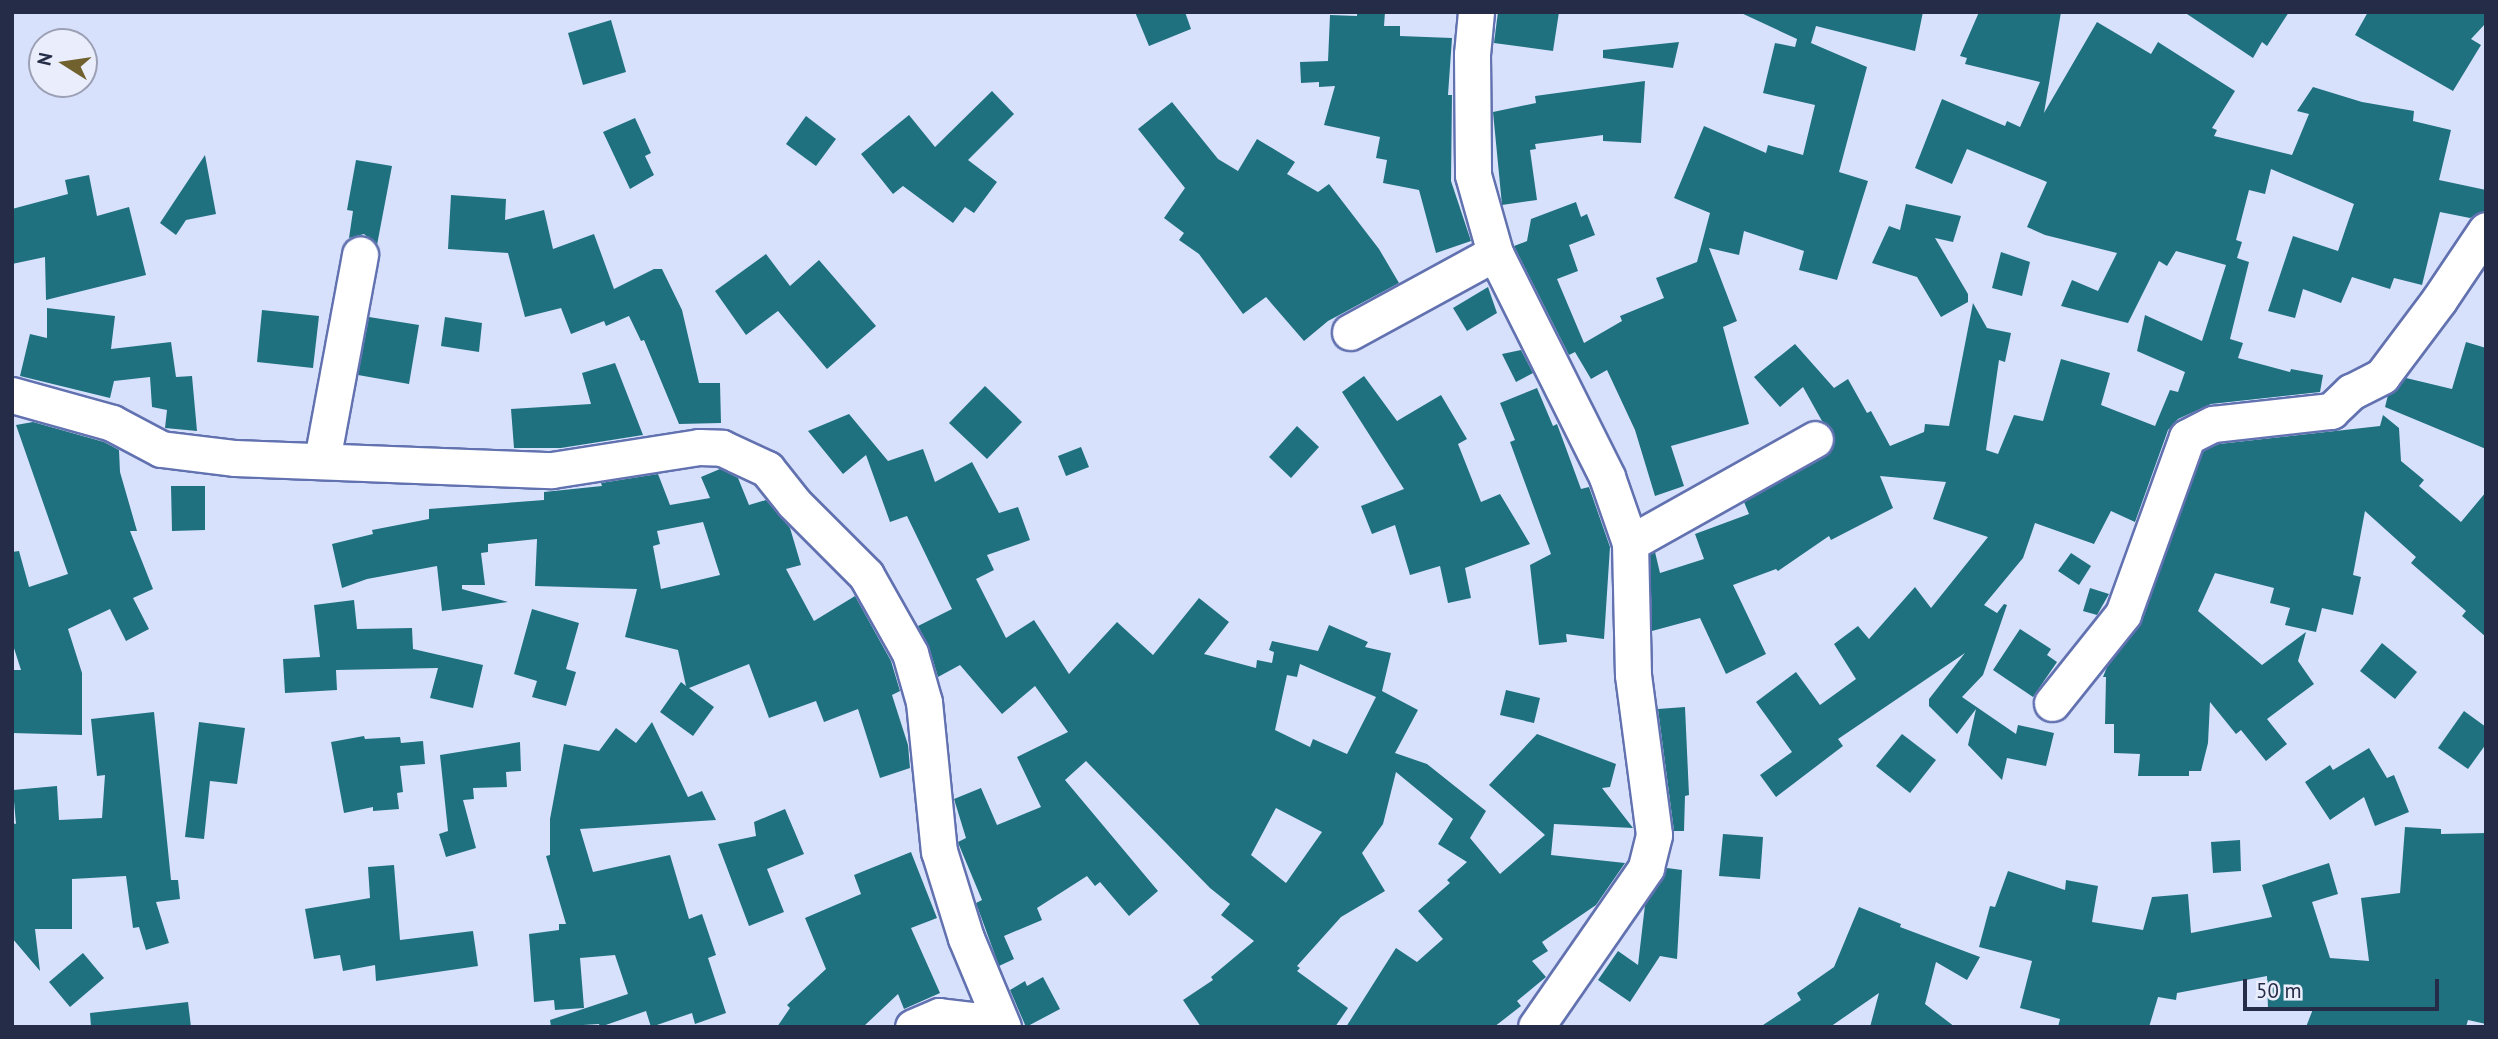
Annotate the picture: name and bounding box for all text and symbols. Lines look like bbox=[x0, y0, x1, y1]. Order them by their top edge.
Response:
north arrow bbox=[28, 28, 98, 98]
text: N bbox=[31, 50, 57, 68]
scale bar bbox=[2246, 965, 2442, 1009]
text: 50 m bbox=[2256, 977, 2302, 1004]

